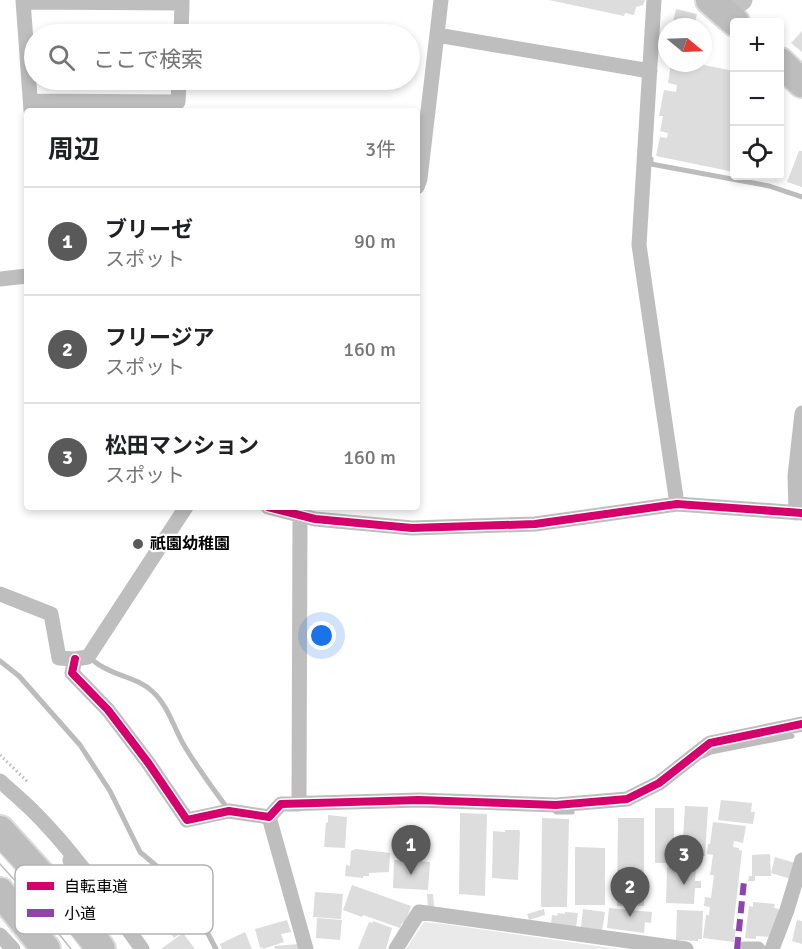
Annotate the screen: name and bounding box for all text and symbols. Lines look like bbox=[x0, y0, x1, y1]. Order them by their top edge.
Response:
north arrow bbox=[658, 18, 712, 72]
map controls bbox=[730, 18, 784, 180]
button: + bbox=[730, 18, 784, 72]
search box bbox=[24, 24, 420, 90]
icon: search bbox=[45, 41, 78, 74]
text: ここで検索 bbox=[93, 46, 203, 73]
button: − bbox=[730, 72, 784, 126]
button: locate bbox=[730, 126, 784, 180]
text: 周辺 bbox=[48, 134, 100, 166]
text: 3件 bbox=[365, 137, 396, 162]
text: ブリーゼ bbox=[105, 216, 193, 243]
text: 1 bbox=[62, 229, 73, 254]
text: 90 m bbox=[354, 229, 396, 254]
text: スポット bbox=[105, 247, 185, 272]
text: フリージア bbox=[105, 324, 215, 351]
text: 2 bbox=[62, 337, 73, 362]
text: 160 m bbox=[343, 337, 396, 362]
text: スポット bbox=[105, 355, 185, 380]
text: 松田マンション bbox=[105, 432, 259, 459]
text: 3 bbox=[62, 445, 73, 470]
text: 160 m bbox=[343, 445, 396, 470]
text: スポット bbox=[105, 463, 185, 488]
place label: 祇園幼稚園 bbox=[150, 534, 230, 554]
marker: 祇園幼稚園 bbox=[131, 537, 145, 551]
your location bbox=[307, 621, 336, 650]
pin: 1 bbox=[392, 826, 430, 875]
pin: 3 bbox=[664, 836, 704, 885]
legend bbox=[15, 865, 213, 934]
pin: 2 bbox=[610, 868, 650, 917]
text: 自転車道 bbox=[64, 877, 128, 897]
text: 小道 bbox=[64, 904, 96, 924]

